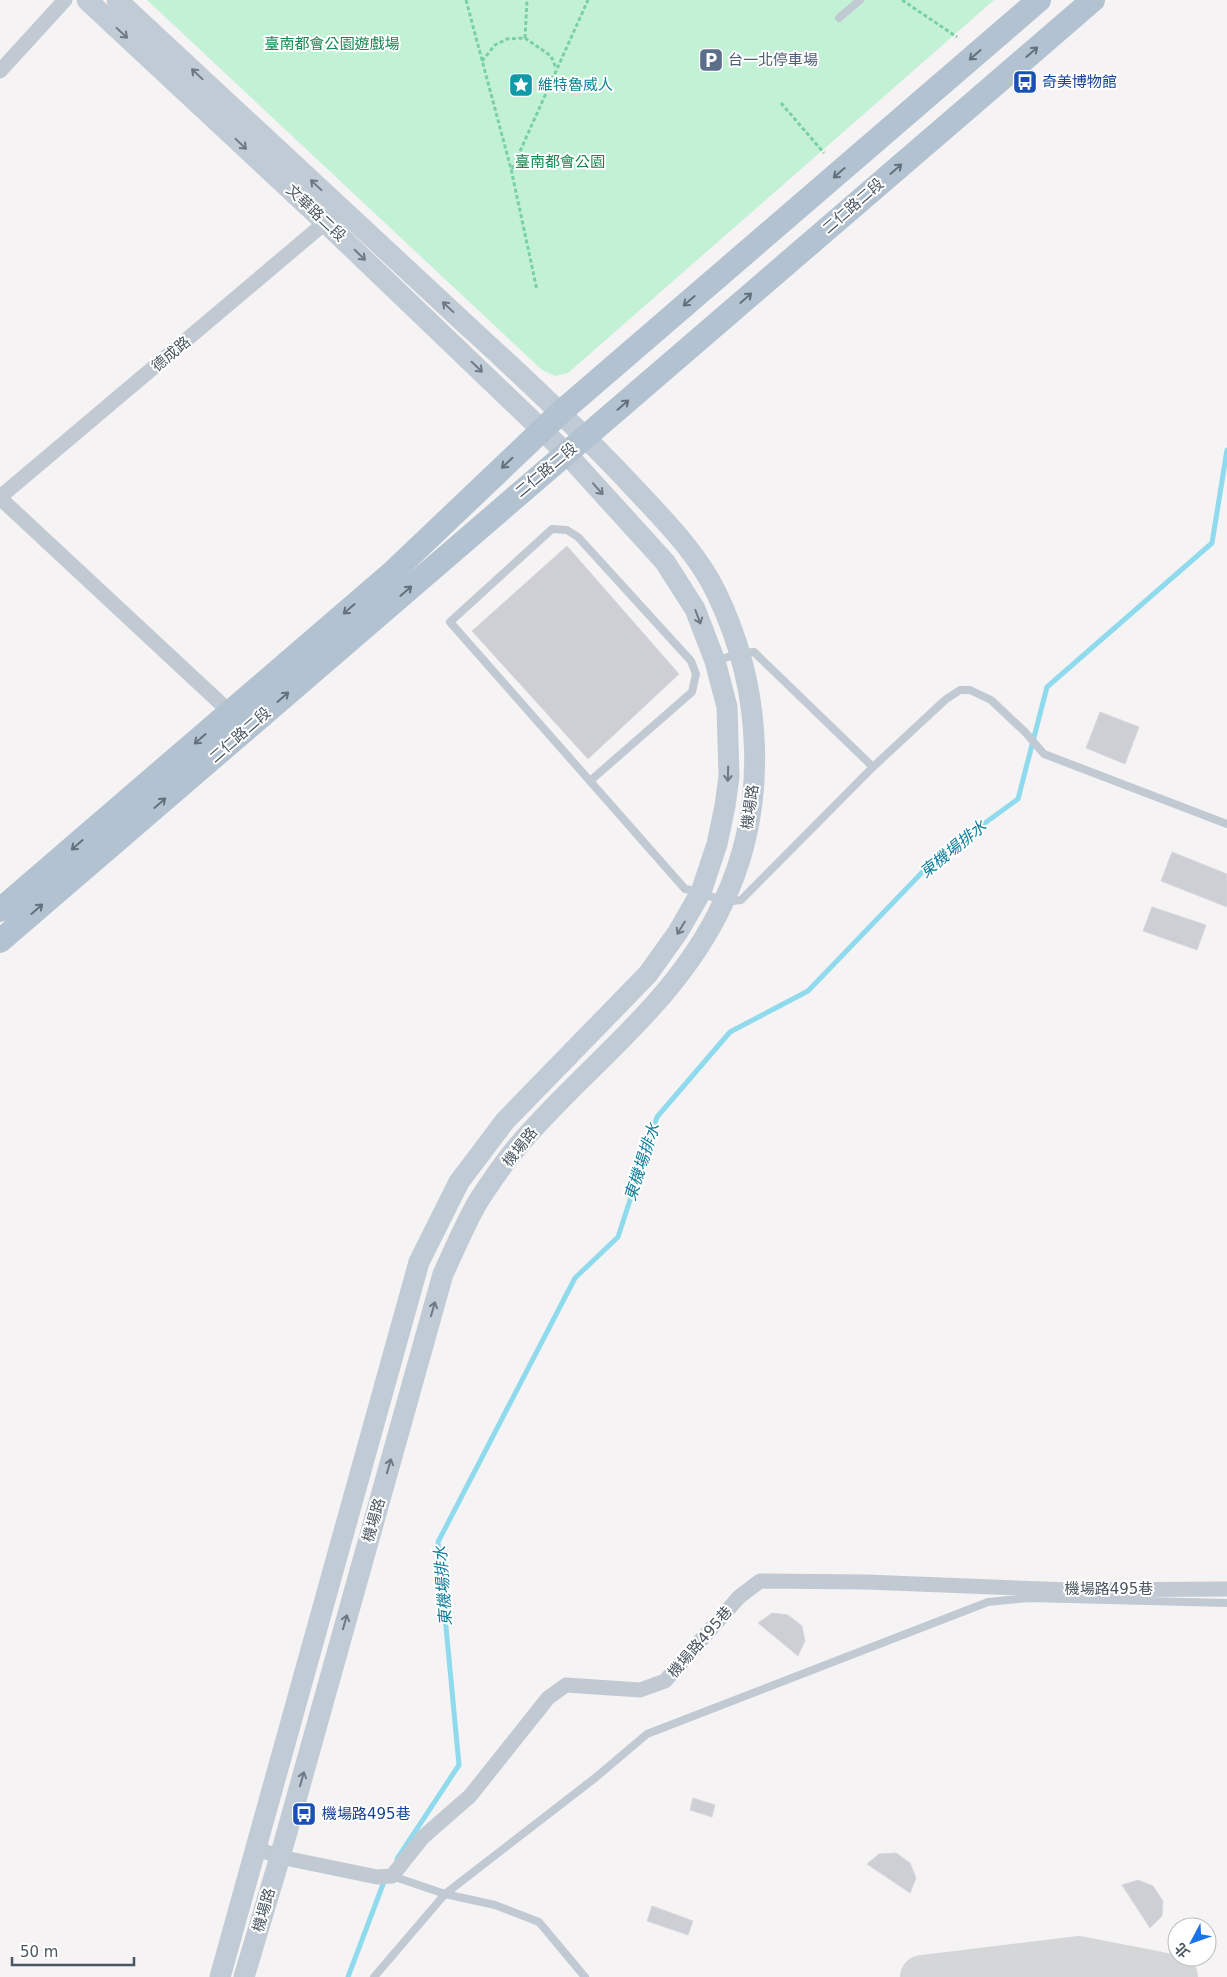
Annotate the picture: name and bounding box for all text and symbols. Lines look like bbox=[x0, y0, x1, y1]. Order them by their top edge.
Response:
one-way arrow bbox=[116, 27, 129, 39]
park label: 臺南都會公園遊戲場 bbox=[264, 35, 400, 53]
one-way arrow bbox=[1026, 46, 1039, 58]
parking icon: 台一北停車場 bbox=[698, 47, 724, 73]
one-way arrow bbox=[969, 49, 982, 61]
place label: 台一北停車場 bbox=[728, 51, 818, 69]
one-way arrow bbox=[191, 68, 203, 80]
bus stop icon: 奇美博物館 bbox=[1012, 69, 1038, 95]
place icon: 維特魯威人 bbox=[508, 72, 534, 98]
place label: 奇美博物館 bbox=[1042, 73, 1117, 91]
place label: 維特魯威人 bbox=[538, 76, 613, 94]
one-way arrow bbox=[235, 138, 248, 150]
park label: 臺南都會公園 bbox=[515, 153, 605, 171]
one-way arrow bbox=[889, 164, 902, 175]
one-way arrow bbox=[833, 167, 846, 179]
street label: 二仁路二段 bbox=[819, 175, 887, 237]
one-way arrow bbox=[309, 179, 322, 191]
street label: 文華路二段 bbox=[282, 181, 350, 245]
one-way arrow bbox=[354, 249, 366, 261]
one-way arrow bbox=[739, 293, 752, 304]
one-way arrow bbox=[683, 296, 696, 307]
one-way arrow bbox=[442, 301, 454, 313]
street label: 德成路 bbox=[148, 333, 194, 375]
one-way arrow bbox=[471, 361, 484, 373]
one-way arrow bbox=[616, 399, 629, 410]
street label: 二仁路二段 bbox=[511, 439, 581, 501]
one-way arrow bbox=[500, 457, 513, 469]
one-way arrow bbox=[593, 483, 604, 496]
one-way arrow bbox=[399, 586, 412, 597]
one-way arrow bbox=[343, 604, 356, 615]
one-way arrow bbox=[695, 609, 704, 624]
one-way arrow bbox=[276, 692, 289, 703]
street label: 二仁路二段 bbox=[206, 704, 274, 766]
one-way arrow bbox=[194, 733, 207, 744]
one-way arrow bbox=[723, 766, 733, 782]
street label: 機場路 bbox=[738, 783, 762, 831]
one-way arrow bbox=[153, 798, 166, 809]
water label: 東機場排水 bbox=[916, 816, 991, 882]
one-way arrow bbox=[70, 839, 83, 850]
one-way arrow bbox=[30, 904, 43, 915]
one-way arrow bbox=[675, 920, 685, 934]
water label: 東機場排水 bbox=[621, 1120, 664, 1203]
street label: 機場路 bbox=[499, 1124, 541, 1170]
one-way arrow bbox=[428, 1302, 438, 1318]
one-way arrow bbox=[385, 1458, 394, 1474]
street label: 機場路 bbox=[359, 1496, 389, 1544]
water label: 東機場排水 bbox=[431, 1544, 455, 1627]
street label: 機場路495巷 bbox=[1065, 1580, 1153, 1598]
street label: 機場路495巷 bbox=[664, 1603, 736, 1681]
one-way arrow bbox=[341, 1615, 351, 1631]
one-way arrow bbox=[297, 1771, 307, 1787]
bus stop icon: 機場路495巷 bbox=[291, 1801, 317, 1827]
place label: 機場路495巷 bbox=[322, 1805, 411, 1823]
street label: 機場路 bbox=[249, 1886, 279, 1934]
north arrow bbox=[1167, 1917, 1217, 1967]
scale bar bbox=[12, 1934, 135, 1966]
text: 北 bbox=[1172, 1940, 1193, 1961]
text: 50 m bbox=[20, 1943, 58, 1961]

